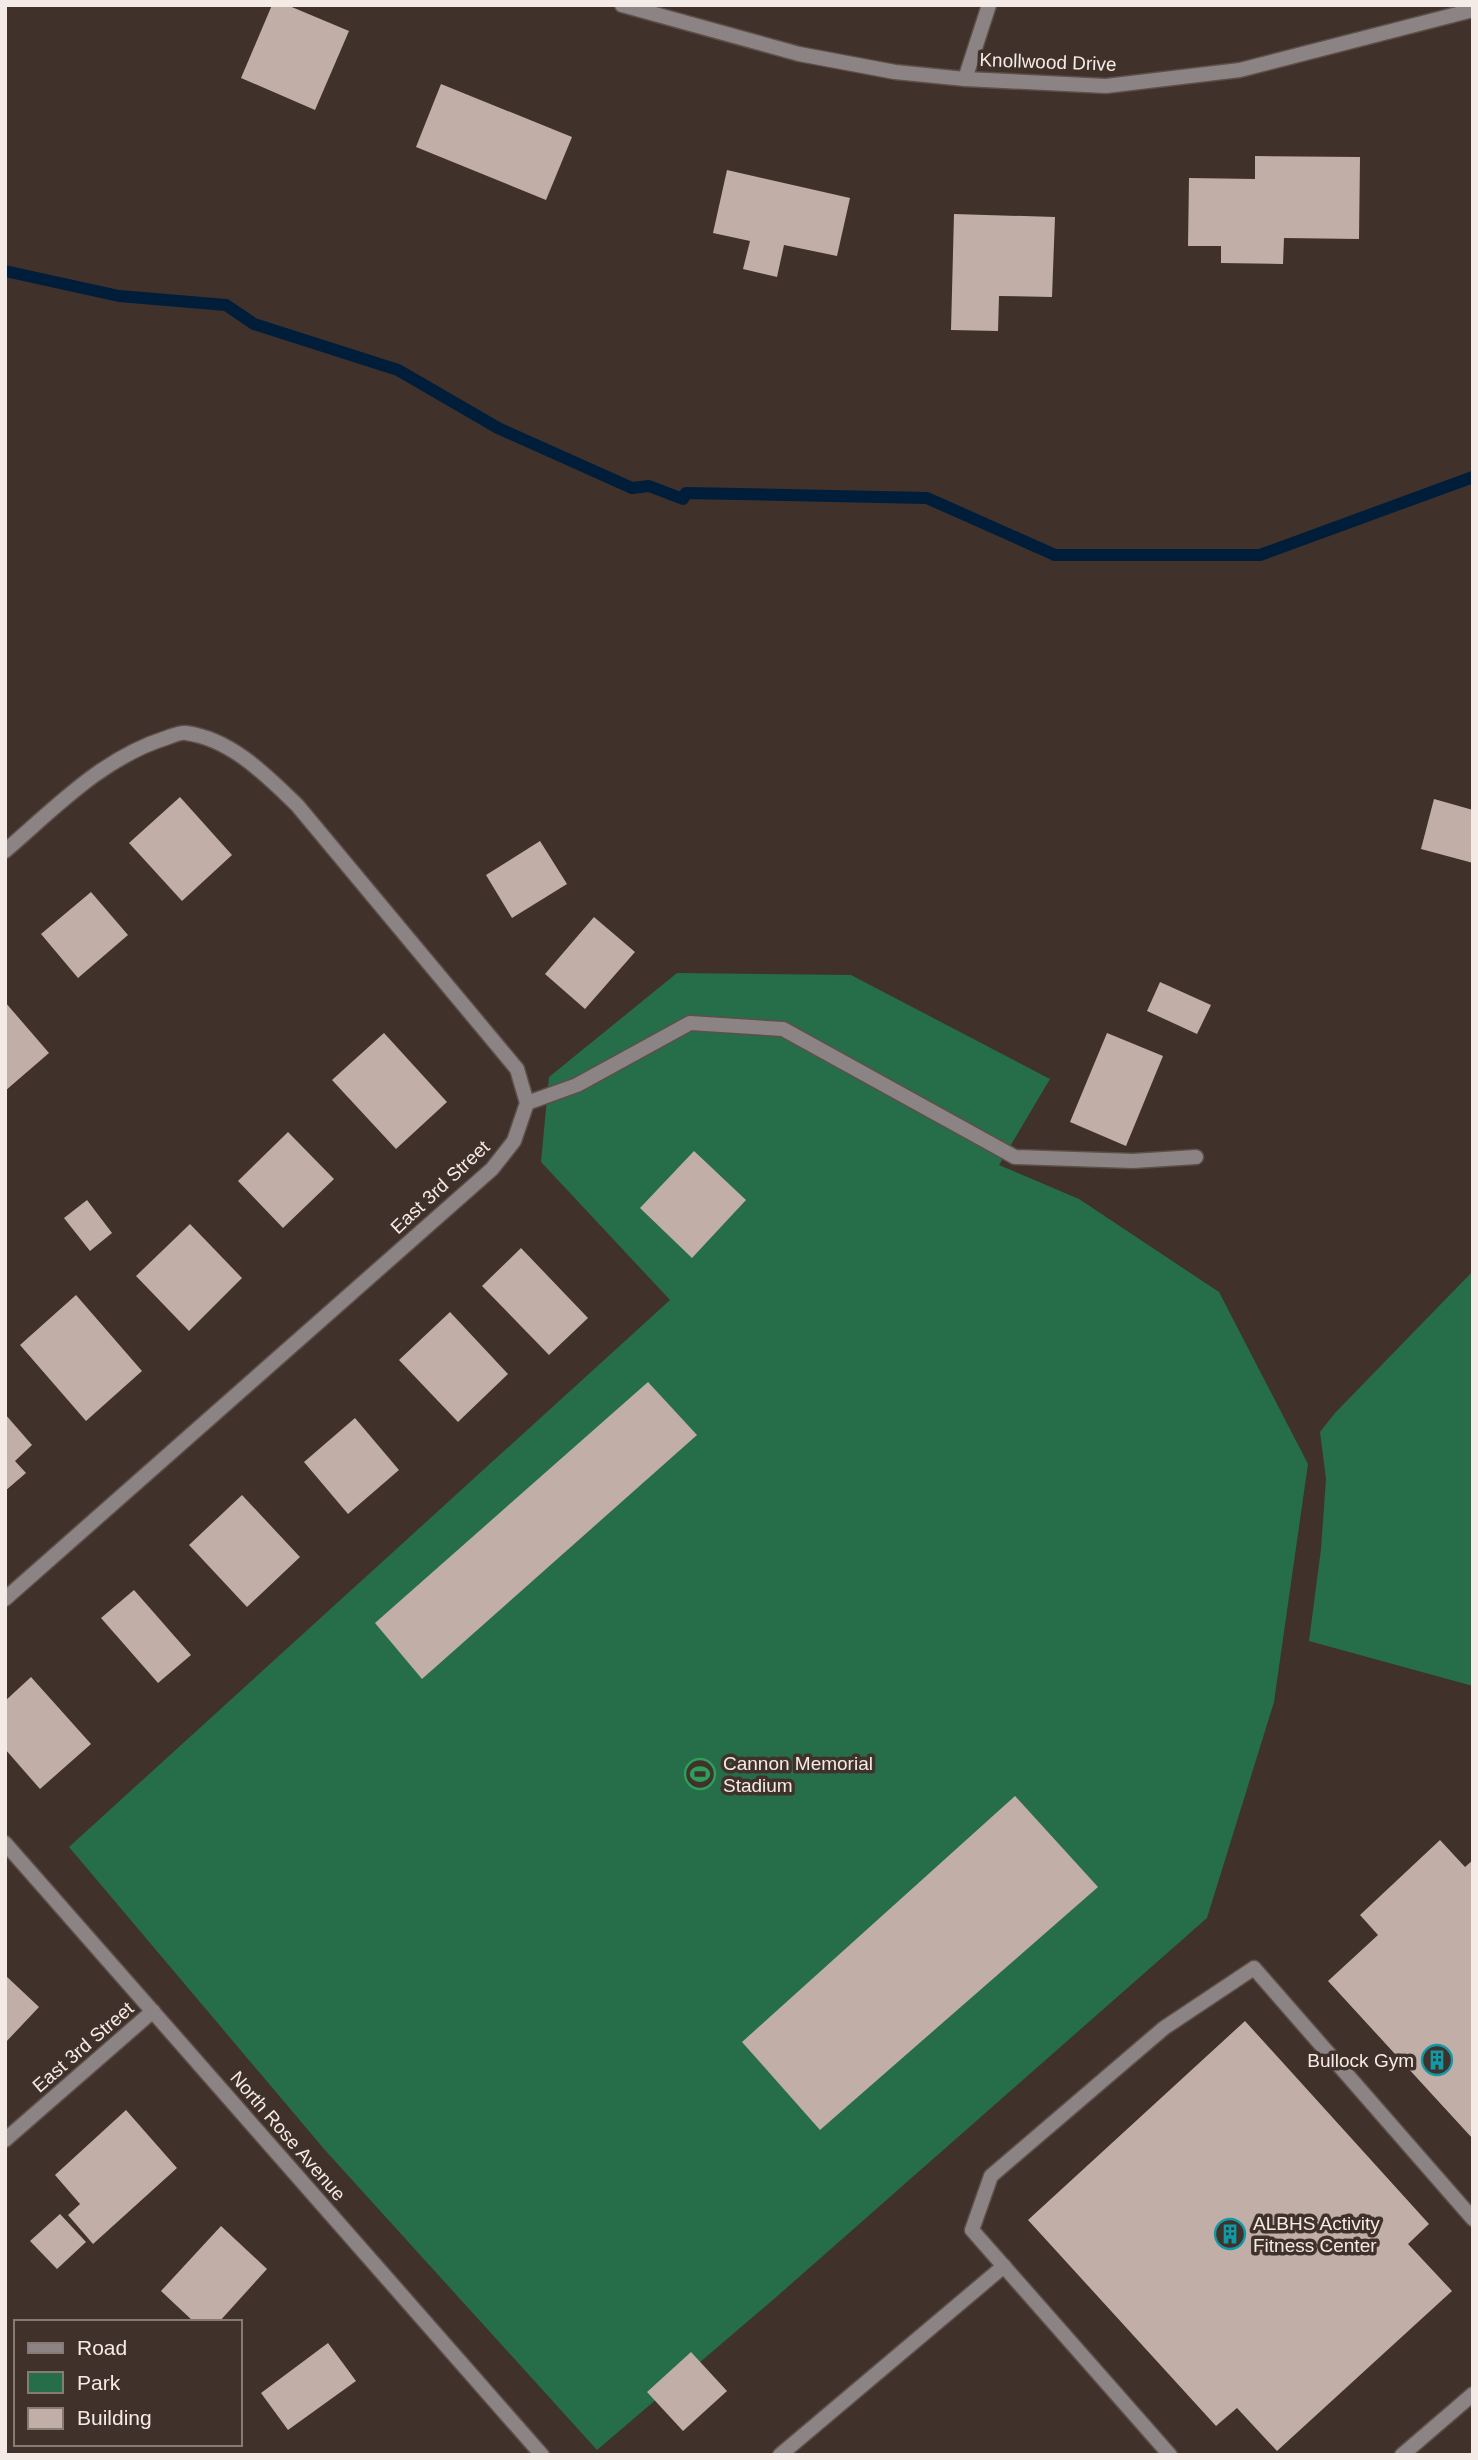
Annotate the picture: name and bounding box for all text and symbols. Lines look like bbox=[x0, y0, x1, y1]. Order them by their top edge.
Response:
street label: Knollwood Drive bbox=[979, 49, 1117, 75]
street label: East 3rd Street bbox=[386, 1136, 494, 1238]
place label: Cannon Memorial Stadium bbox=[723, 1753, 873, 1796]
sports icon: Cannon Memorial Stadium bbox=[683, 1757, 717, 1791]
street label: East 3rd Street bbox=[28, 1997, 138, 2096]
building icon: Bullock Gym bbox=[1420, 2043, 1454, 2077]
place label: Bullock Gym bbox=[1307, 2050, 1414, 2071]
street label: North Rose Avenue bbox=[226, 2067, 350, 2205]
place label: ALBHS Activity Fitness Center bbox=[1253, 2213, 1380, 2256]
building icon: ALBHS Activity Fitness Center bbox=[1213, 2217, 1247, 2251]
legend bbox=[14, 2320, 242, 2446]
text: Road bbox=[77, 2336, 127, 2359]
text: Park bbox=[77, 2371, 121, 2394]
text: Building bbox=[77, 2406, 152, 2429]

